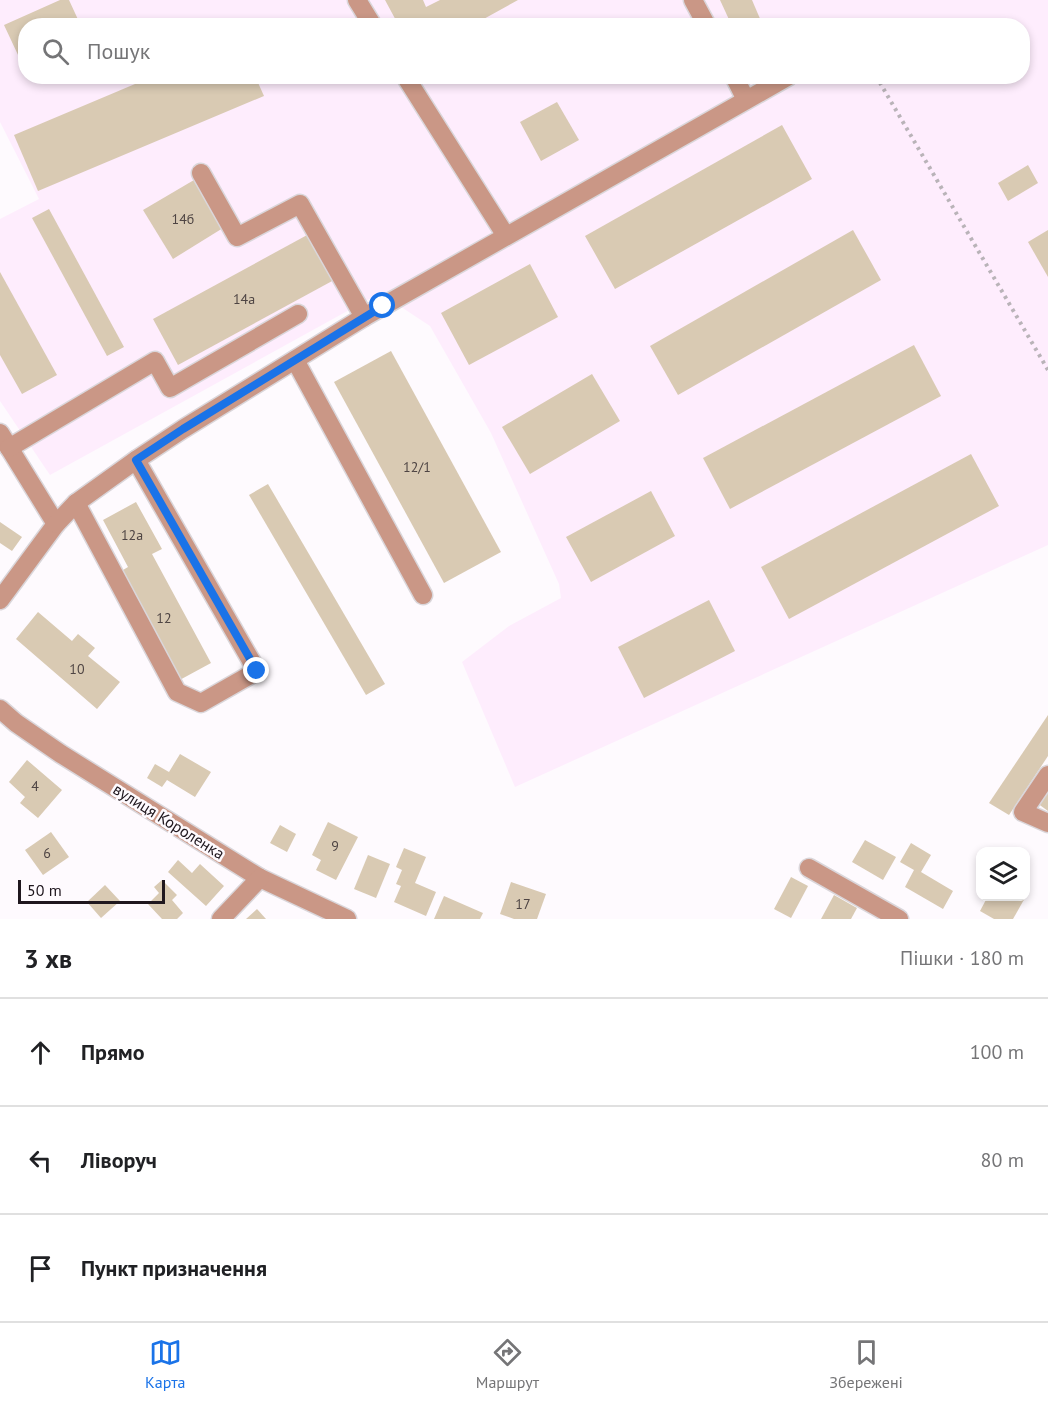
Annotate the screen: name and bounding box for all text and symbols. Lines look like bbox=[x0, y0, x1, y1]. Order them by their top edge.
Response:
search box bbox=[18, 18, 1030, 84]
icon: search bbox=[39, 35, 72, 68]
text: Пошук bbox=[87, 37, 150, 65]
house number: 14б bbox=[172, 210, 194, 228]
house number: 14а bbox=[233, 290, 255, 308]
route start bbox=[369, 292, 395, 318]
house number: 12/1 bbox=[403, 458, 431, 476]
house number: 12а bbox=[121, 526, 143, 544]
house number: 12 bbox=[156, 609, 172, 627]
route end bbox=[243, 657, 269, 683]
house number: 10 bbox=[69, 660, 85, 678]
house number: 4 bbox=[31, 777, 39, 795]
street label: вулиця Короленка bbox=[110, 779, 228, 863]
house number: 9 bbox=[331, 837, 339, 855]
house number: 6 bbox=[43, 844, 51, 862]
map controls bbox=[976, 847, 1030, 901]
button: layers bbox=[976, 847, 1030, 901]
scale bar bbox=[18, 877, 165, 904]
text: 50 m bbox=[27, 880, 62, 900]
house number: 17 bbox=[515, 895, 531, 913]
text: 3 хв bbox=[24, 942, 72, 975]
text: Пішки · 180 m bbox=[900, 945, 1024, 971]
icon: ahead bbox=[24, 1036, 57, 1069]
text: Прямо bbox=[81, 1038, 144, 1066]
text: 100 m bbox=[970, 1039, 1024, 1065]
icon: left bbox=[24, 1144, 57, 1177]
text: Ліворуч bbox=[81, 1146, 157, 1174]
text: 80 m bbox=[981, 1147, 1024, 1173]
icon: arrive bbox=[24, 1252, 57, 1285]
text: Пункт призначення bbox=[81, 1254, 267, 1282]
tab: Карта bbox=[145, 1336, 186, 1392]
tab: Маршрут bbox=[476, 1336, 539, 1392]
tab: Збережені bbox=[829, 1336, 903, 1392]

